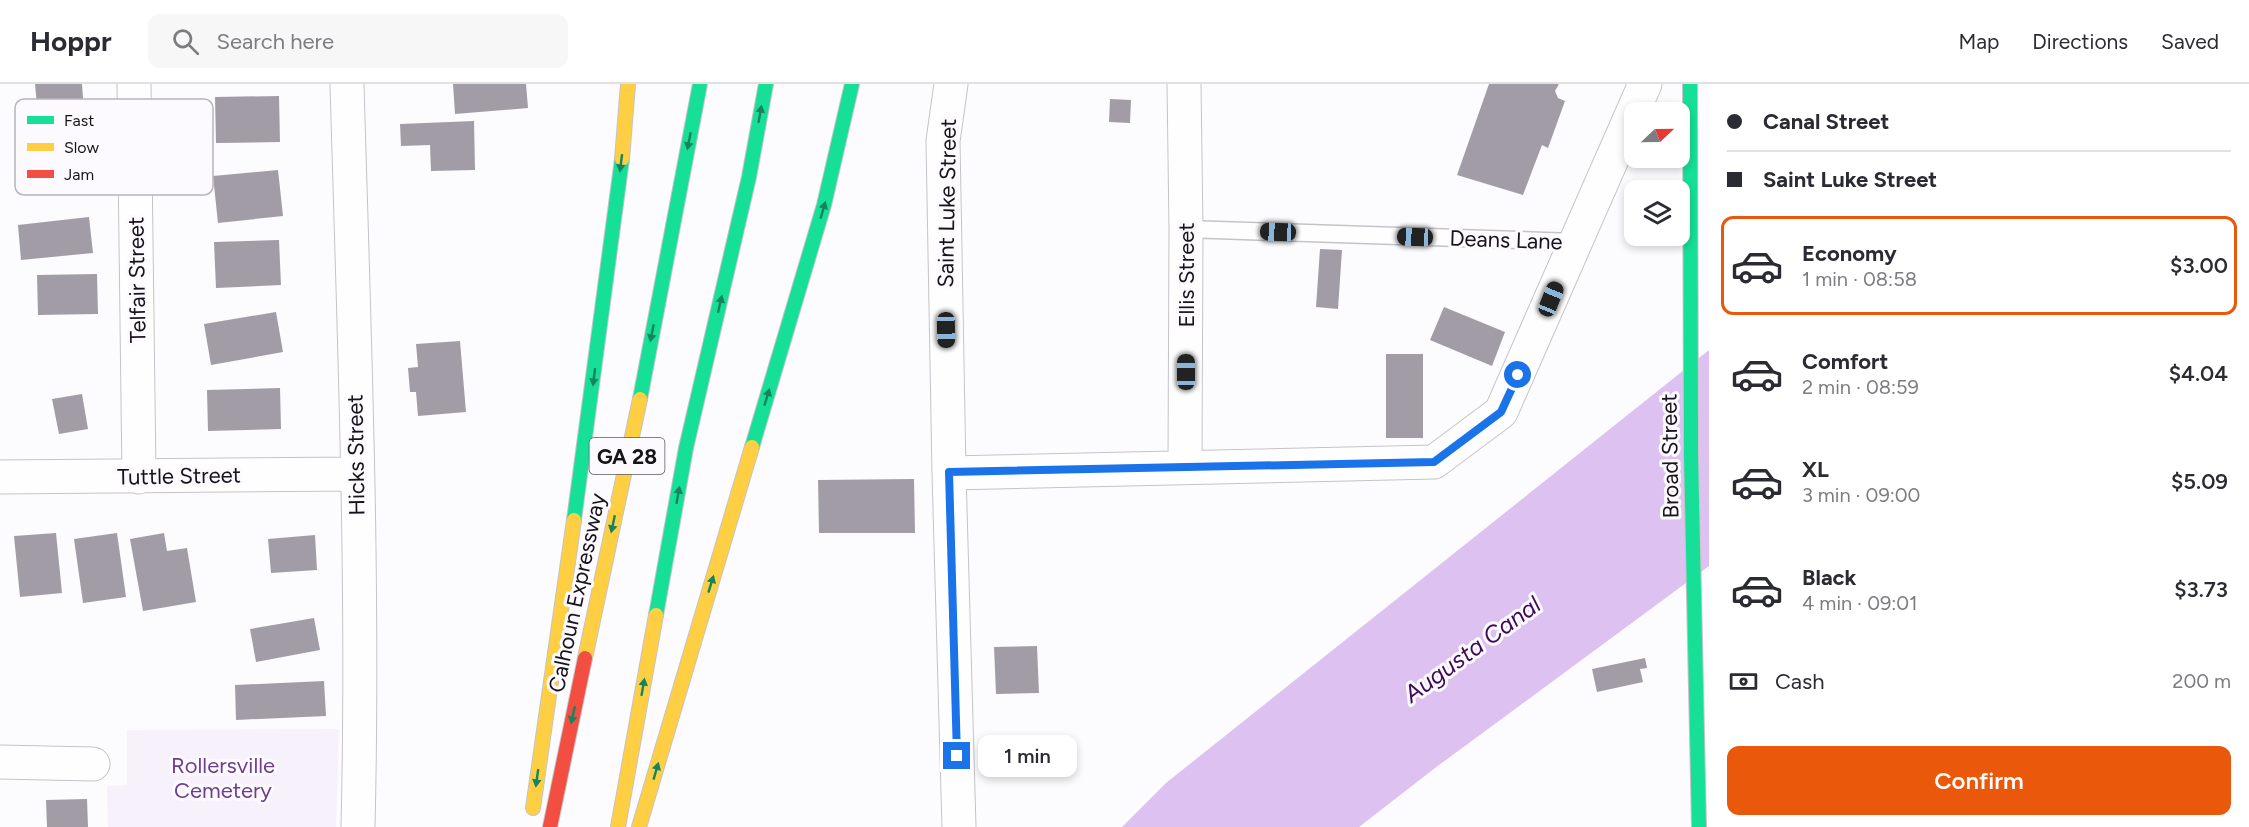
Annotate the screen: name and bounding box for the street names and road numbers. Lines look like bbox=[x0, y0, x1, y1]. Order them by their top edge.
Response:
street label: Saint Luke Street bbox=[932, 118, 962, 288]
street label: Telfair Street bbox=[122, 217, 152, 343]
street label: Ellis Street bbox=[1173, 222, 1200, 328]
street label: Deans Lane bbox=[1449, 225, 1563, 255]
street label: Broad Street bbox=[1655, 393, 1685, 519]
street label: Hicks Street bbox=[341, 394, 371, 516]
road number: GA 28 bbox=[590, 438, 664, 474]
street label: Tuttle Street bbox=[117, 461, 241, 491]
street label: Calhoun Expressway bbox=[543, 491, 611, 695]

